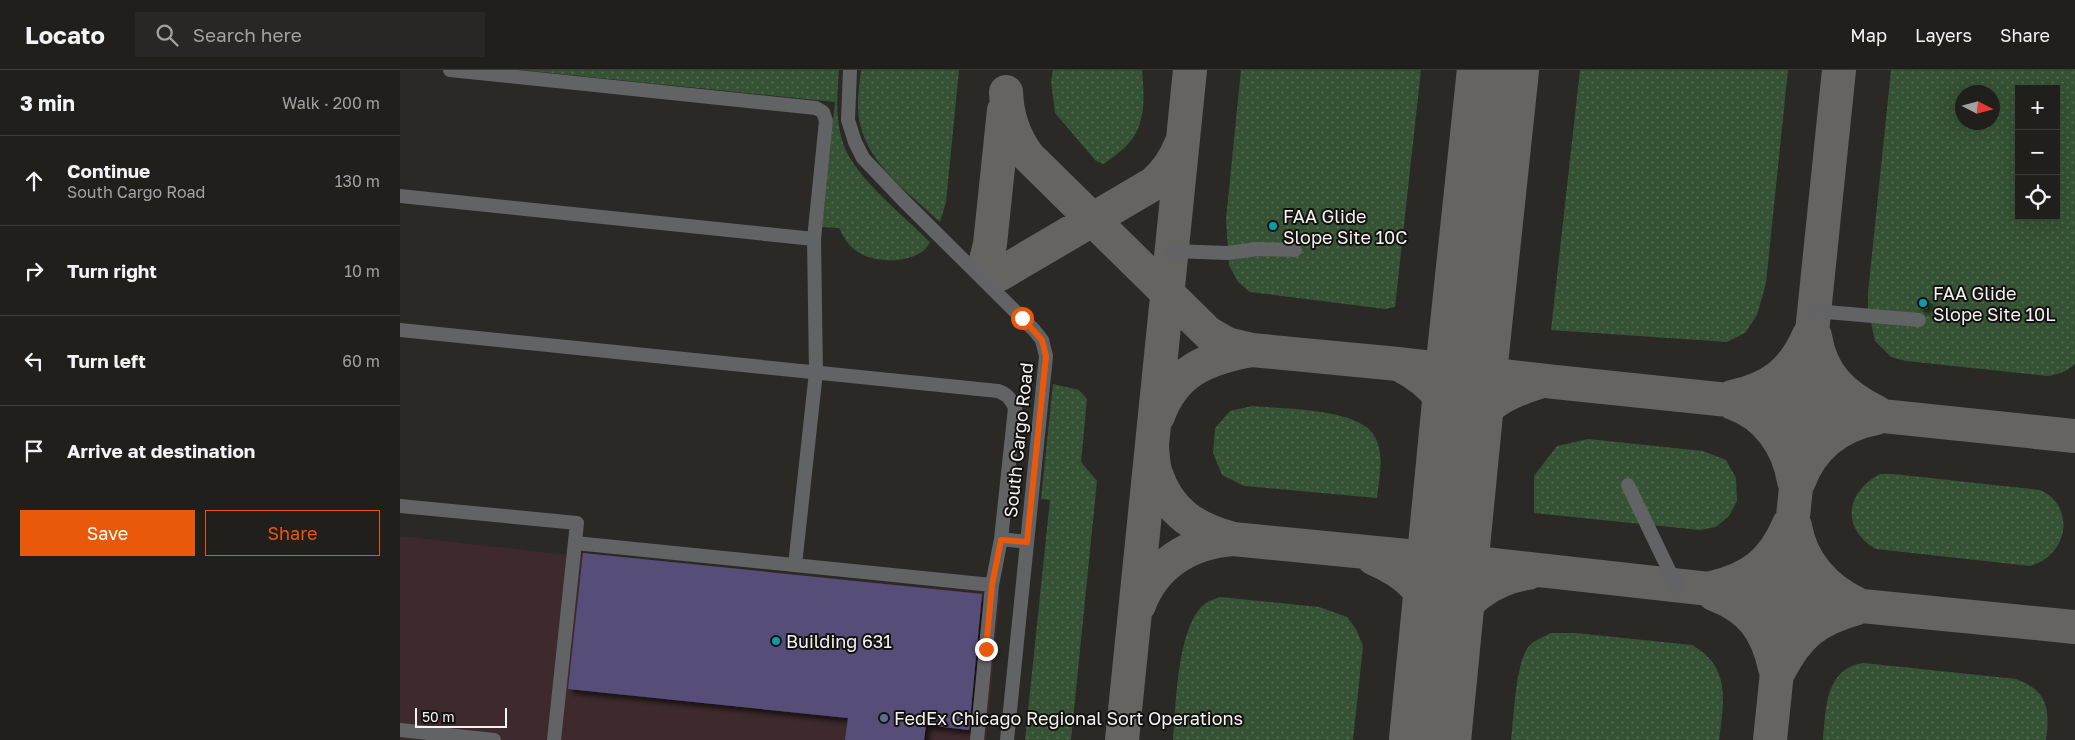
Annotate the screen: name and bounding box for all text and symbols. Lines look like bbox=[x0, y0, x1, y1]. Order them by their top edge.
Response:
search box bbox=[135, 12, 485, 57]
text: Locato bbox=[25, 20, 105, 49]
icon: search bbox=[153, 21, 181, 49]
text: Search here bbox=[193, 23, 302, 46]
text: Map bbox=[1850, 24, 1887, 46]
text: Layers bbox=[1915, 24, 1972, 46]
text: Share bbox=[2000, 24, 2050, 46]
north arrow bbox=[1955, 85, 2000, 130]
map controls bbox=[2015, 85, 2060, 220]
button: + bbox=[2015, 85, 2060, 130]
text: 3 min bbox=[20, 90, 75, 116]
text: Walk · 200 m bbox=[282, 93, 380, 113]
button: − bbox=[2015, 130, 2060, 175]
text: Continue bbox=[67, 159, 150, 182]
icon: ahead bbox=[20, 167, 48, 195]
text: 130 m bbox=[335, 171, 380, 191]
button: locate bbox=[2015, 175, 2060, 220]
text: South Cargo Road bbox=[67, 182, 205, 202]
place label: FAA Glide Slope Site 10C bbox=[1283, 205, 1408, 248]
marker: FAA Glide Slope Site 10C bbox=[1267, 220, 1279, 232]
icon: right bbox=[20, 257, 48, 285]
text: Turn right bbox=[67, 259, 157, 282]
text: 10 m bbox=[344, 261, 380, 281]
place label: FAA Glide Slope Site 10L bbox=[1933, 282, 2056, 325]
marker: FAA Glide Slope Site 10L bbox=[1917, 297, 1929, 309]
route start bbox=[1011, 307, 1034, 330]
icon: left bbox=[20, 347, 48, 375]
text: Turn left bbox=[67, 349, 146, 372]
text: 60 m bbox=[342, 351, 380, 371]
street label: South Cargo Road bbox=[999, 361, 1037, 519]
icon: arrive bbox=[20, 437, 48, 465]
text: Arrive at destination bbox=[67, 439, 255, 462]
button: Save bbox=[20, 510, 195, 556]
button: Share bbox=[205, 510, 380, 556]
place label: Building 631 bbox=[786, 630, 892, 652]
marker: Building 631 bbox=[770, 635, 782, 647]
route end bbox=[975, 638, 998, 661]
scale bar bbox=[415, 705, 508, 728]
place label: FedEx Chicago Regional Sort Operations bbox=[894, 707, 1243, 729]
text: 50 m bbox=[422, 708, 455, 725]
marker: FedEx Chicago Regional Sort Operations bbox=[878, 712, 890, 724]

